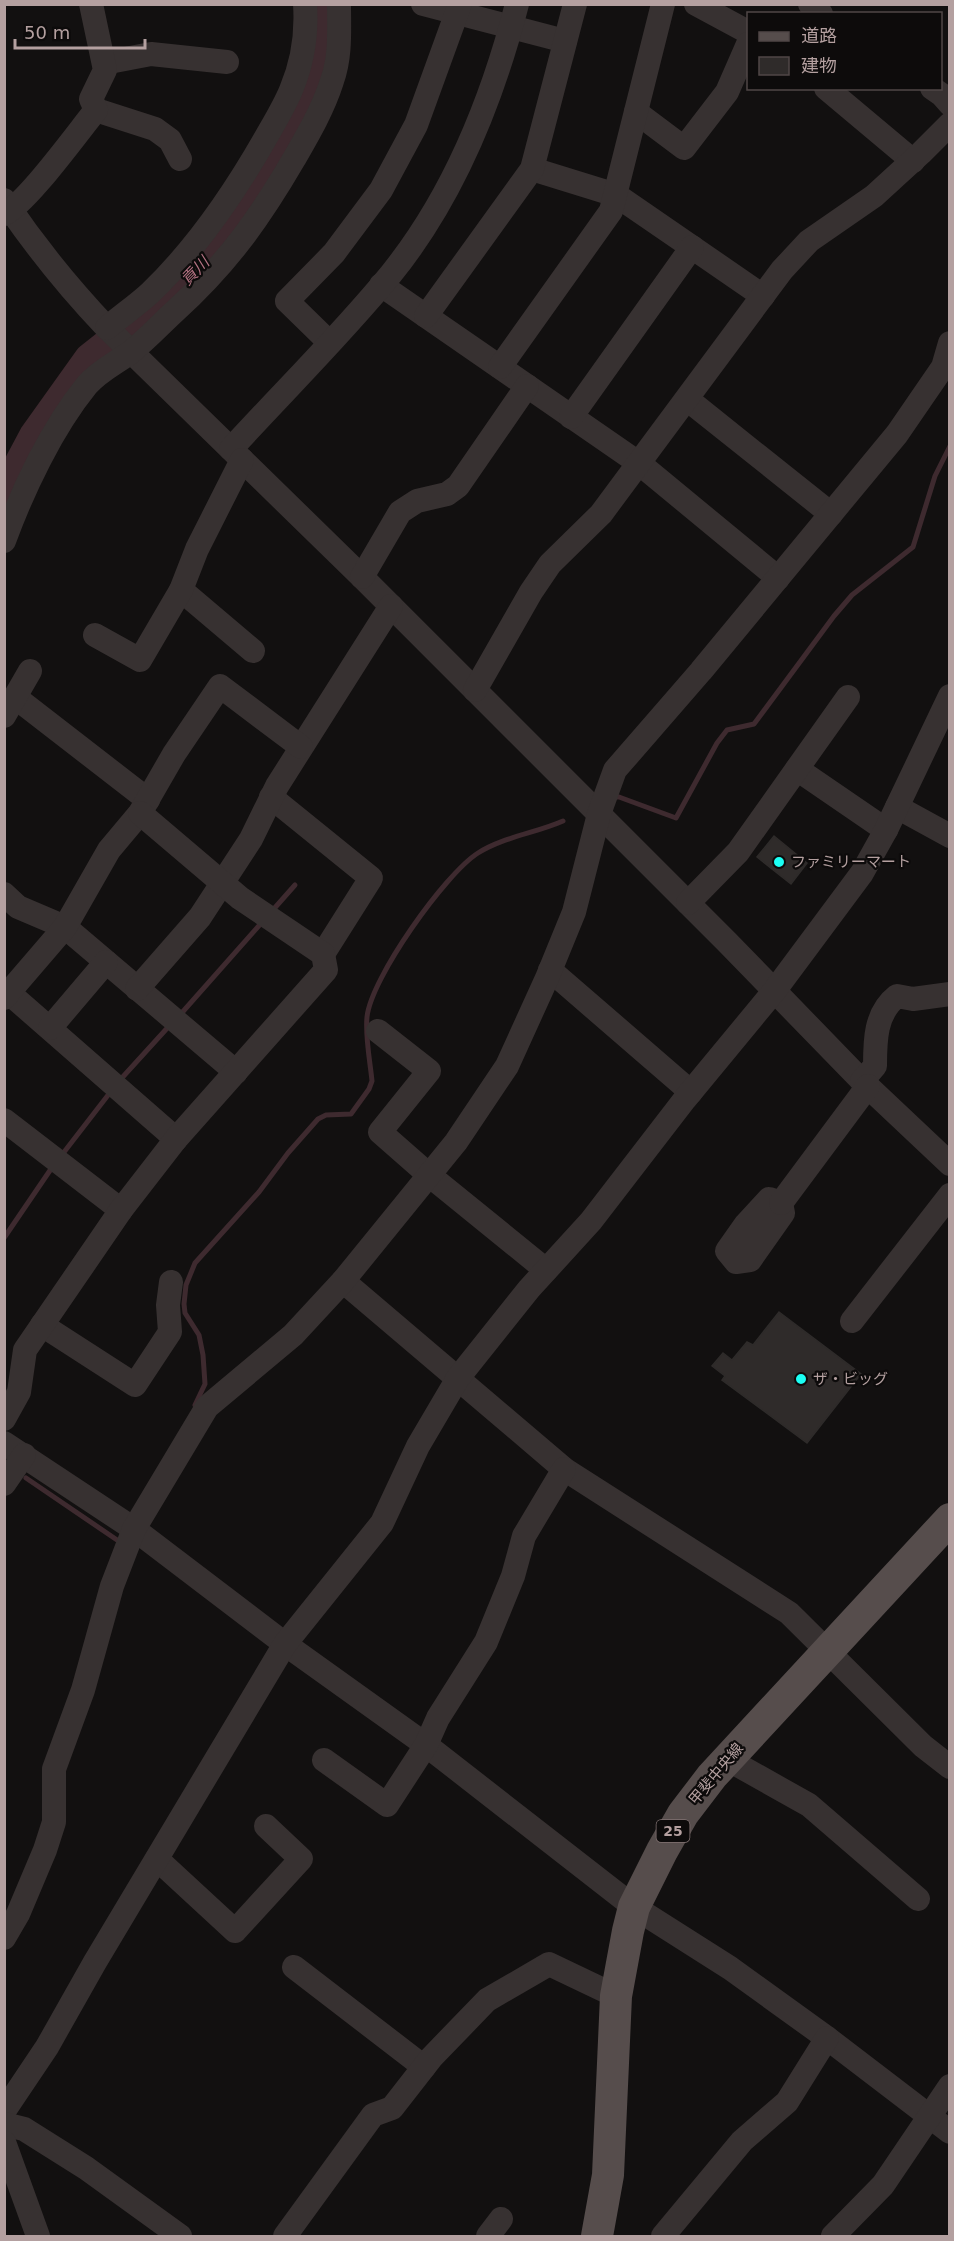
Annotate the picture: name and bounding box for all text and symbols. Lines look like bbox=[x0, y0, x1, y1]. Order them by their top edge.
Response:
scale bar bbox=[15, 12, 146, 50]
legend bbox=[747, 12, 942, 90]
text: 50 m bbox=[24, 22, 70, 43]
text: 道路 bbox=[801, 25, 837, 46]
text: 建物 bbox=[801, 55, 837, 76]
water label: 貢川 bbox=[177, 251, 214, 289]
place label: ファミリーマート bbox=[791, 853, 911, 871]
marker: ファミリーマート bbox=[772, 855, 786, 869]
place label: ザ・ビッグ bbox=[813, 1370, 888, 1388]
marker: ザ・ビッグ bbox=[794, 1372, 808, 1386]
street label: 甲斐中央線 bbox=[685, 1739, 747, 1809]
road number: 25 bbox=[656, 1820, 690, 1842]

